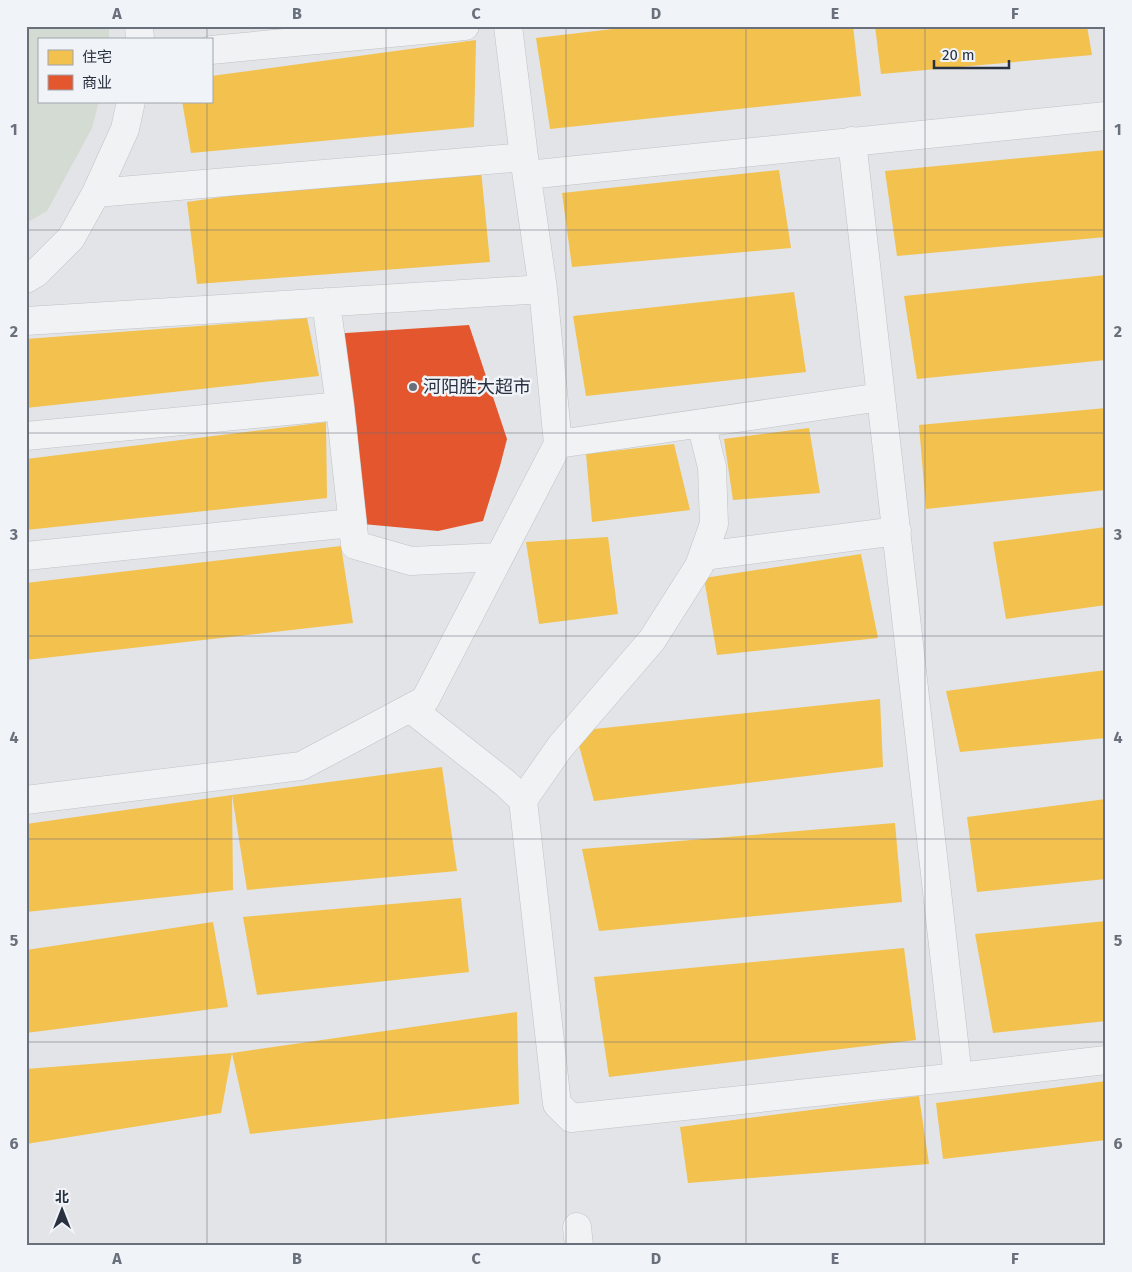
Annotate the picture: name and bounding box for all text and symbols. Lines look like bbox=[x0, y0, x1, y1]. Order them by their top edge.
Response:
text: A bbox=[111, 4, 122, 23]
text: B bbox=[292, 4, 302, 23]
text: C bbox=[471, 4, 481, 23]
text: D bbox=[651, 4, 661, 23]
text: E bbox=[831, 4, 839, 23]
text: F bbox=[1011, 4, 1019, 23]
legend bbox=[38, 38, 212, 102]
scale bar bbox=[934, 38, 1010, 70]
text: 20 m bbox=[942, 46, 975, 64]
text: 住宅 bbox=[82, 48, 112, 66]
text: 商业 bbox=[82, 74, 112, 92]
text: 1 bbox=[10, 120, 18, 139]
text: 1 bbox=[1114, 120, 1122, 139]
text: 2 bbox=[10, 322, 18, 341]
text: 2 bbox=[1114, 322, 1122, 341]
place label: 河阳胜大超市 bbox=[423, 376, 531, 398]
marker: 河阳胜大超市 bbox=[407, 381, 419, 393]
text: 3 bbox=[9, 525, 18, 544]
text: 3 bbox=[1113, 525, 1122, 544]
text: 4 bbox=[9, 728, 19, 747]
text: 4 bbox=[1113, 728, 1123, 747]
text: 5 bbox=[10, 931, 19, 950]
text: 5 bbox=[1114, 931, 1123, 950]
text: 6 bbox=[9, 1134, 19, 1153]
text: 6 bbox=[1113, 1134, 1123, 1153]
north arrow bbox=[38, 1184, 88, 1234]
text: 北 bbox=[55, 1189, 69, 1206]
text: A bbox=[111, 1249, 122, 1268]
text: B bbox=[292, 1249, 302, 1268]
text: C bbox=[471, 1249, 481, 1268]
text: D bbox=[651, 1249, 661, 1268]
text: E bbox=[831, 1249, 839, 1268]
text: F bbox=[1011, 1249, 1019, 1268]

